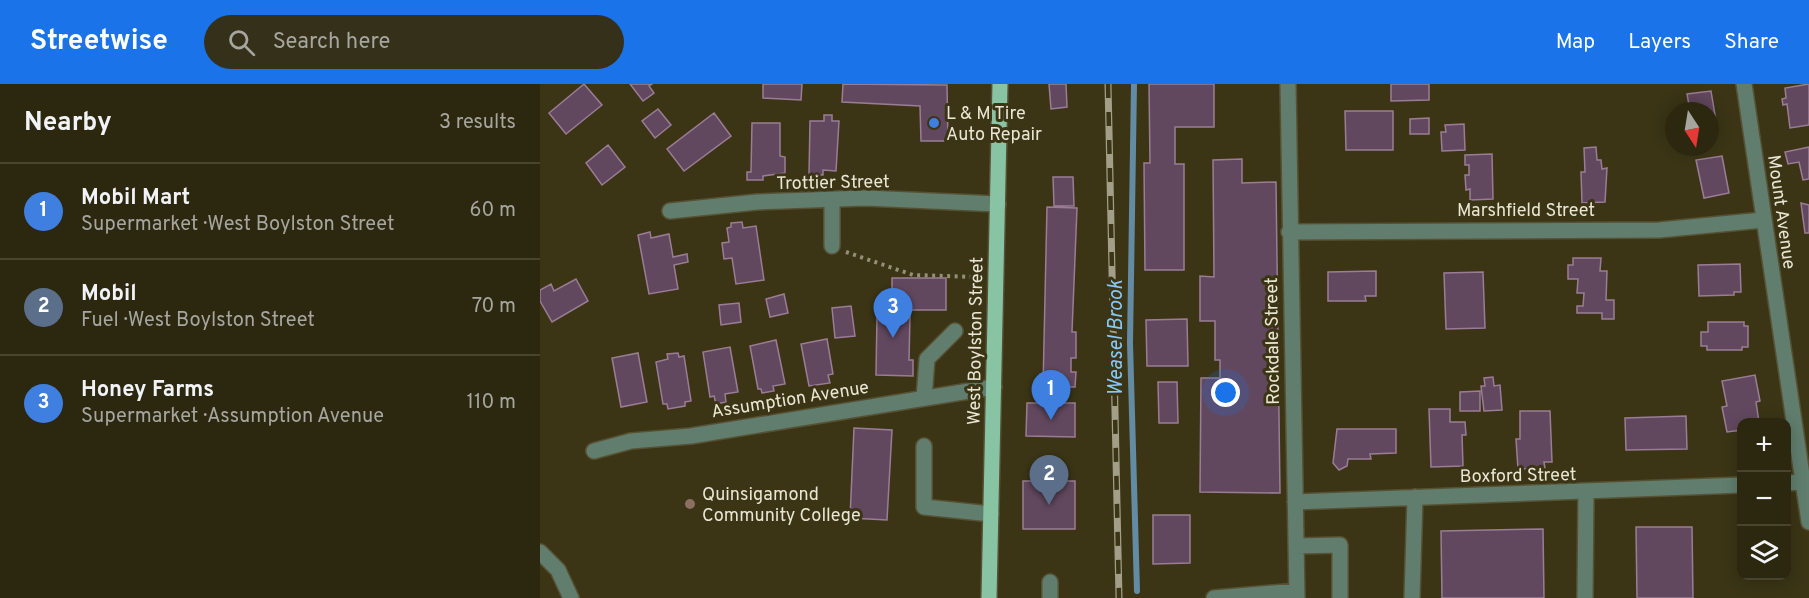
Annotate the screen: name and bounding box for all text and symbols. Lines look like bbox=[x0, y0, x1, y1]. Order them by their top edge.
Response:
search box bbox=[204, 15, 624, 69]
text: Streetwise bbox=[30, 24, 168, 60]
icon: search bbox=[225, 26, 258, 59]
text: Search here bbox=[273, 29, 390, 56]
text: Map bbox=[1556, 29, 1595, 56]
text: Layers bbox=[1628, 29, 1691, 56]
text: Share bbox=[1724, 29, 1779, 56]
north arrow bbox=[1665, 102, 1719, 156]
place label: L & M Tire Auto Repair bbox=[946, 103, 1042, 147]
text: Nearby bbox=[24, 107, 112, 140]
text: 3 results bbox=[439, 110, 516, 136]
marker: L & M Tire Auto Repair bbox=[927, 116, 941, 130]
street label: Mount Avenue bbox=[1761, 154, 1800, 271]
street label: Trottier Street bbox=[776, 171, 890, 196]
text: Mobil Mart bbox=[81, 185, 190, 212]
text: 1 bbox=[40, 198, 48, 224]
text: 60 m bbox=[470, 198, 516, 224]
street label: Marshfield Street bbox=[1457, 200, 1595, 223]
text: Supermarket · West Boylston Street bbox=[81, 212, 394, 238]
street label: West Boylston Street bbox=[964, 257, 989, 425]
street label: Rockdale Street bbox=[1261, 277, 1286, 405]
water label: Weasel Brook bbox=[1104, 279, 1130, 396]
text: Mobil bbox=[81, 281, 137, 308]
pin: 3 bbox=[874, 288, 912, 338]
text: 2 bbox=[37, 294, 50, 320]
text: 70 m bbox=[472, 294, 516, 320]
text: Fuel · West Boylston Street bbox=[81, 308, 315, 334]
pin: 1 bbox=[1032, 370, 1070, 420]
text: Honey Farms bbox=[81, 377, 214, 404]
street label: Assumption Avenue bbox=[710, 377, 871, 424]
your location bbox=[1211, 378, 1240, 407]
text: 3 bbox=[38, 390, 50, 416]
text: 110 m bbox=[467, 390, 516, 416]
text: Supermarket · Assumption Avenue bbox=[81, 404, 384, 430]
map controls bbox=[1737, 418, 1791, 580]
button: + bbox=[1737, 418, 1791, 472]
pin: 2 bbox=[1030, 456, 1068, 505]
street label: Boxford Street bbox=[1459, 464, 1577, 489]
button: − bbox=[1737, 472, 1791, 526]
place label: Quinsigamond Community College bbox=[702, 484, 861, 528]
marker: Quinsigamond Community College bbox=[683, 497, 697, 511]
button: layers bbox=[1737, 526, 1791, 580]

